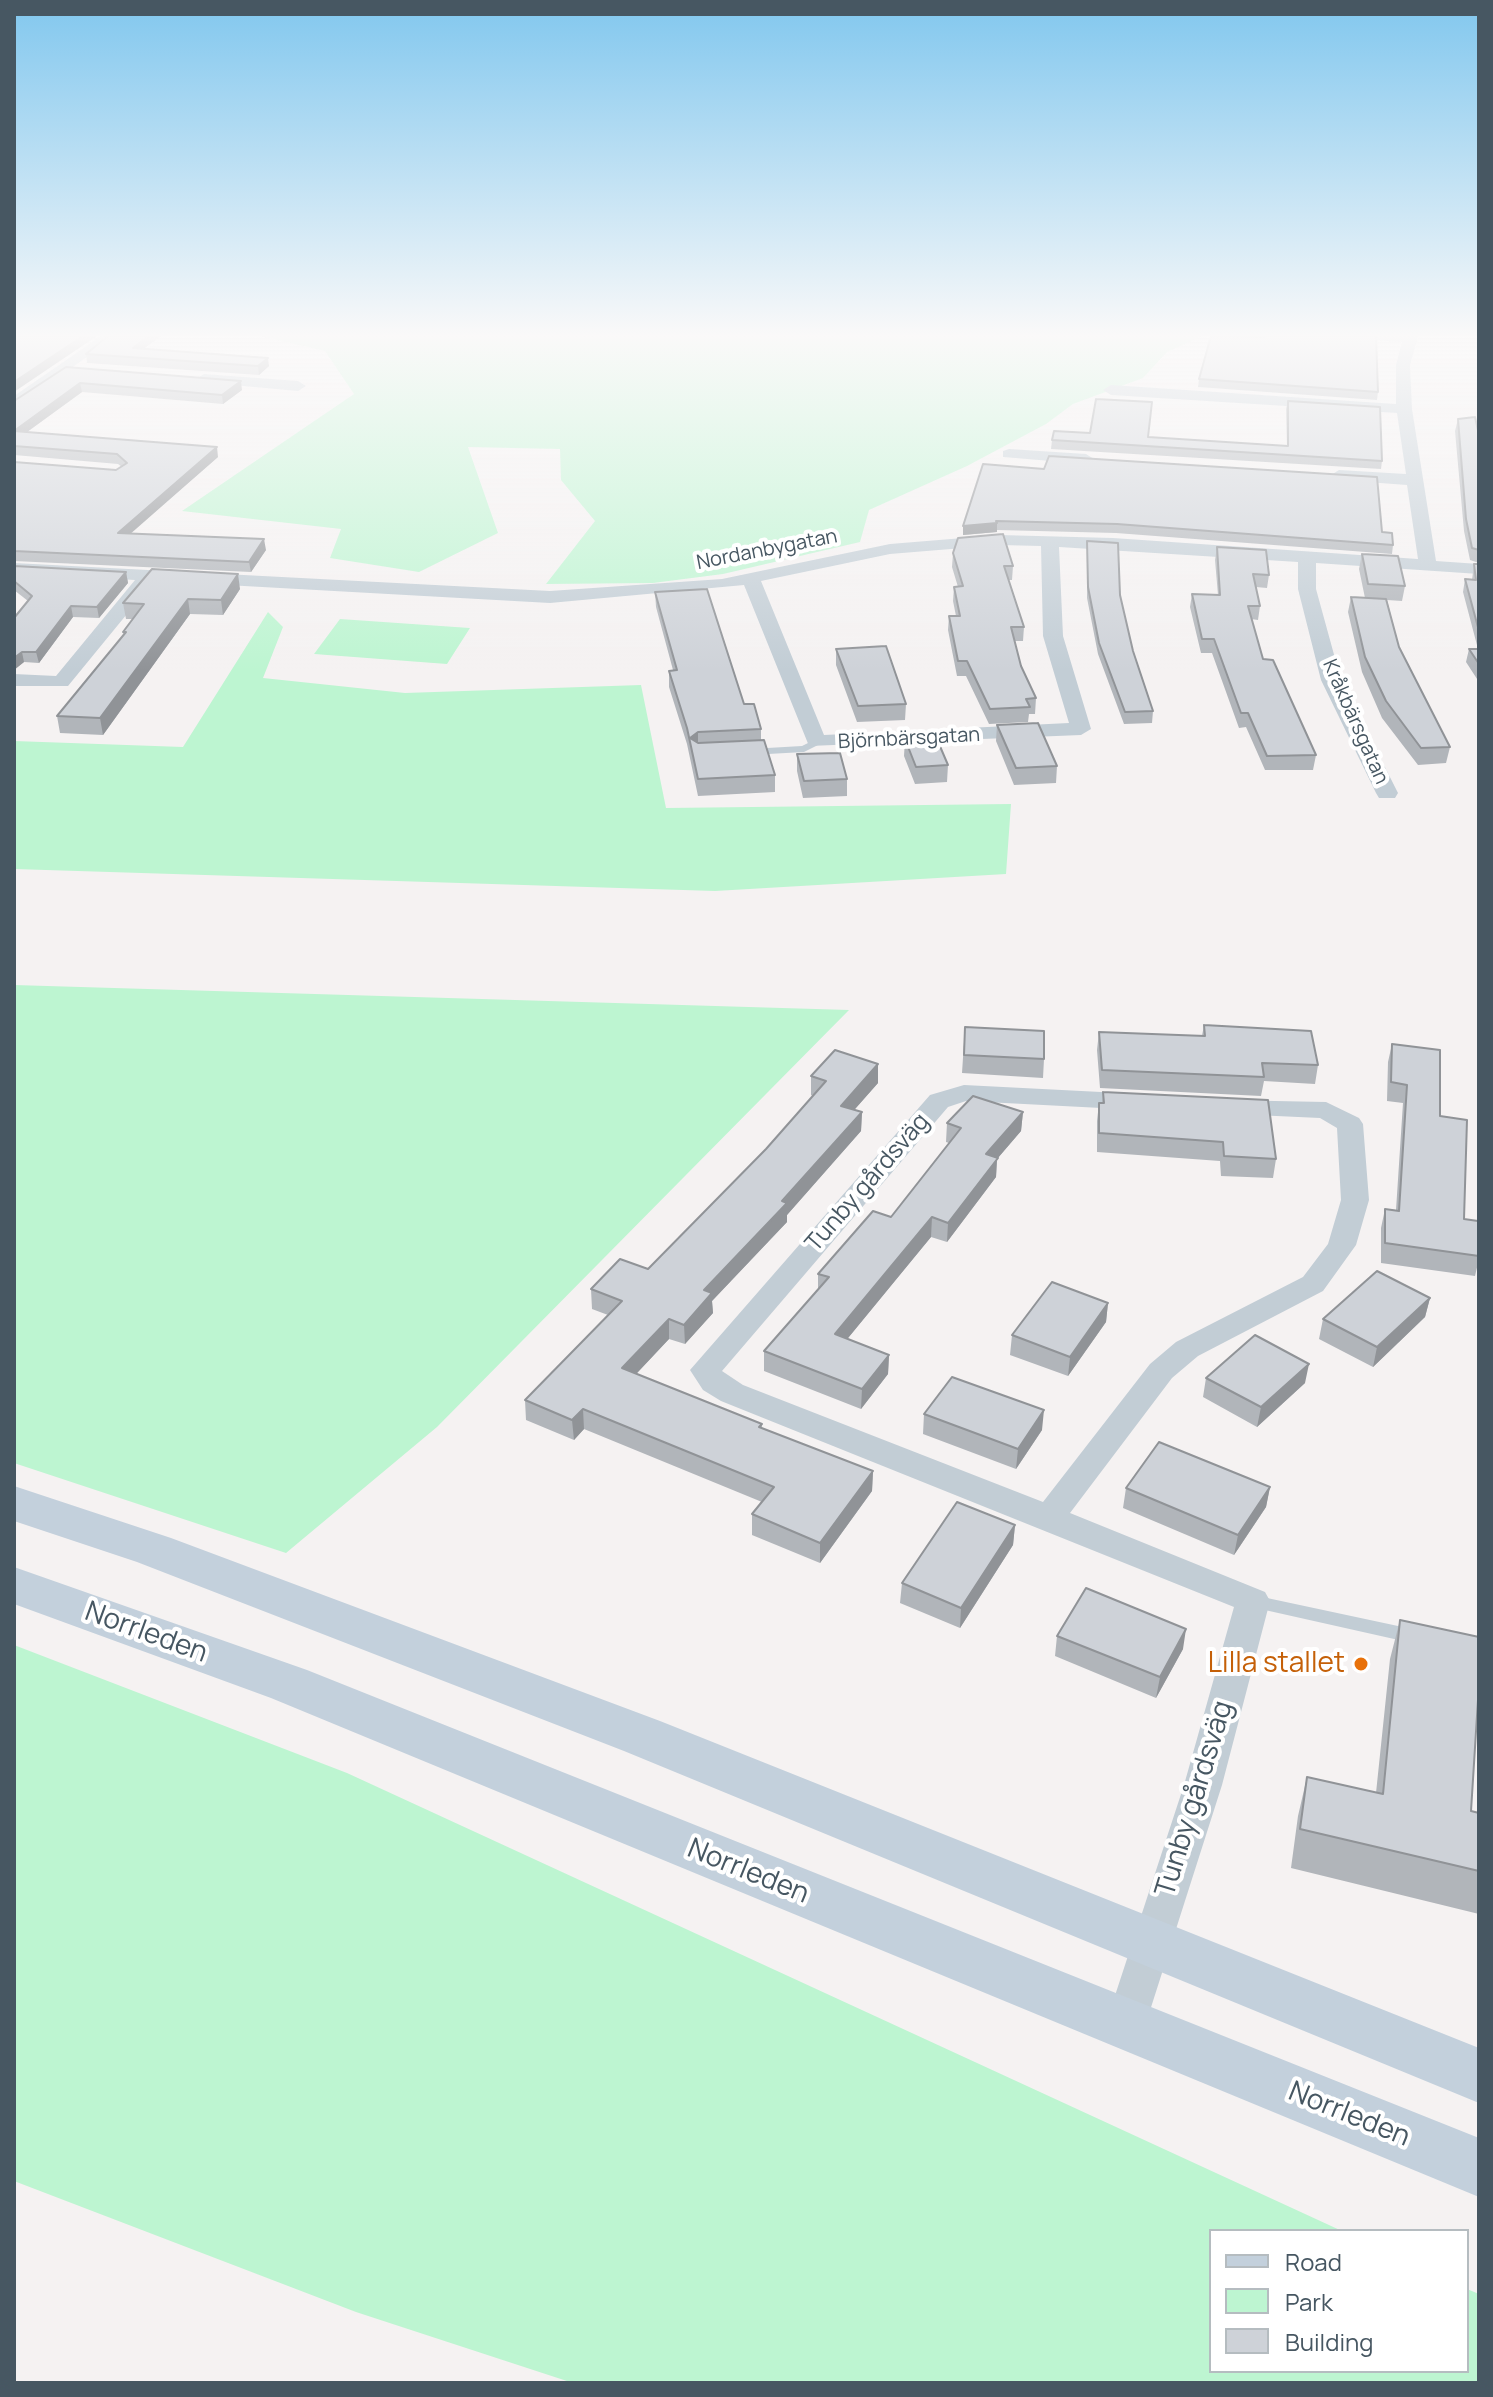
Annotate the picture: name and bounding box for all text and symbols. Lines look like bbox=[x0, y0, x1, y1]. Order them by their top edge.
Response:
street label: Nordanbygatan bbox=[695, 525, 839, 575]
street label: Kråkbärsgatan bbox=[1317, 656, 1393, 788]
street label: Björnbärsgatan bbox=[837, 723, 981, 755]
street label: Tunby gårdsväg bbox=[800, 1108, 936, 1258]
street label: Norrleden bbox=[80, 1595, 212, 1671]
place label: Lilla stallet bbox=[1208, 1647, 1345, 1681]
marker: Lilla stallet bbox=[1352, 1655, 1370, 1673]
street label: Tunby gårdsväg bbox=[1149, 1697, 1241, 1901]
street label: Norrleden bbox=[682, 1832, 814, 1912]
street label: Norrleden bbox=[1283, 2075, 1415, 2155]
legend bbox=[1209, 2229, 1469, 2373]
text: Road bbox=[1285, 2245, 1342, 2278]
text: Park bbox=[1285, 2285, 1333, 2318]
text: Building bbox=[1285, 2325, 1373, 2358]

